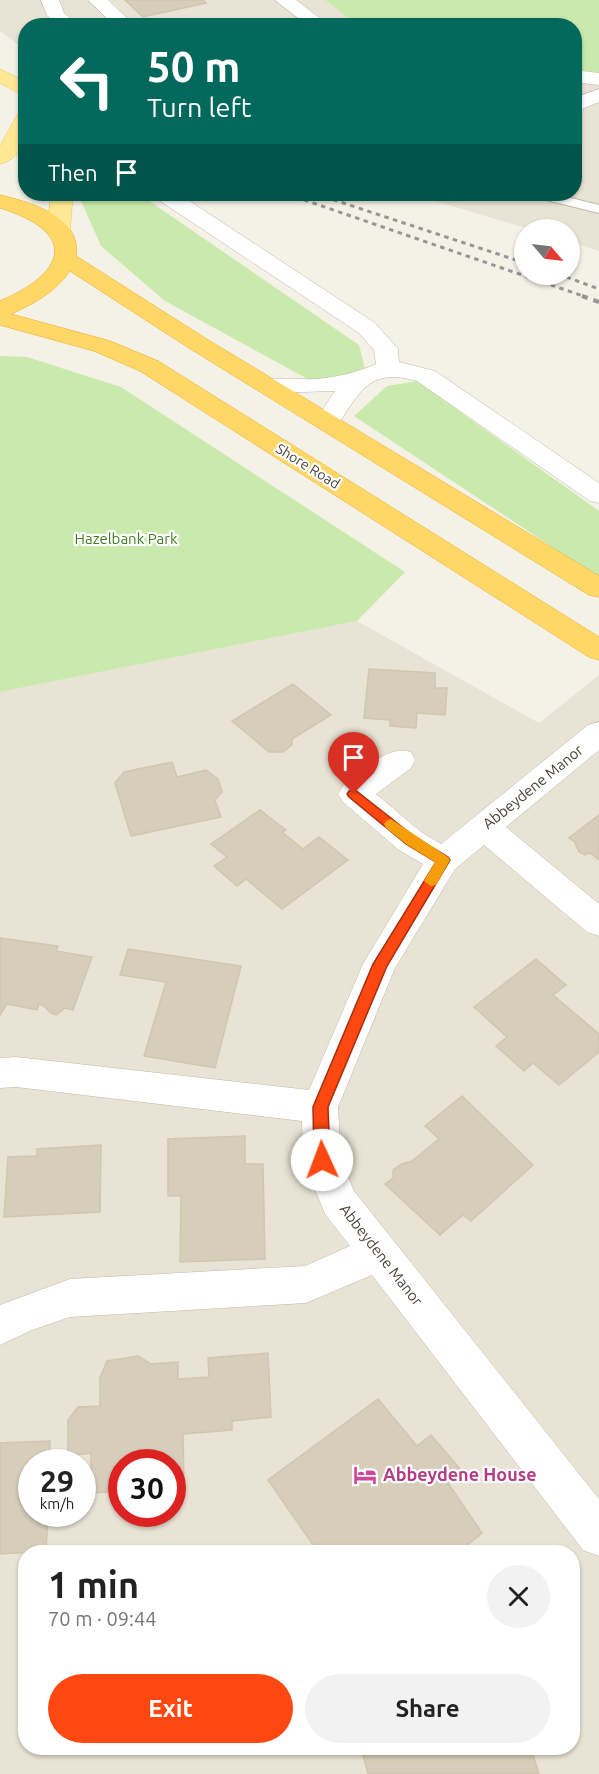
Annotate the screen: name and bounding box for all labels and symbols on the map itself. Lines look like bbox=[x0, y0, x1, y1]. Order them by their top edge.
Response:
north arrow bbox=[514, 219, 580, 285]
street label: Shore Road bbox=[273, 440, 343, 492]
park label: Hazelbank Park bbox=[74, 530, 178, 547]
pin bbox=[328, 732, 379, 794]
street label: Abbeydene Manor bbox=[479, 741, 586, 832]
position arrow bbox=[290, 1128, 354, 1192]
street label: Abbeydene Manor bbox=[337, 1201, 426, 1309]
speed limit sign: 30 bbox=[108, 1449, 186, 1527]
hotel icon: Abbeydene House bbox=[352, 1462, 378, 1488]
place label: Abbeydene House bbox=[383, 1464, 537, 1484]

